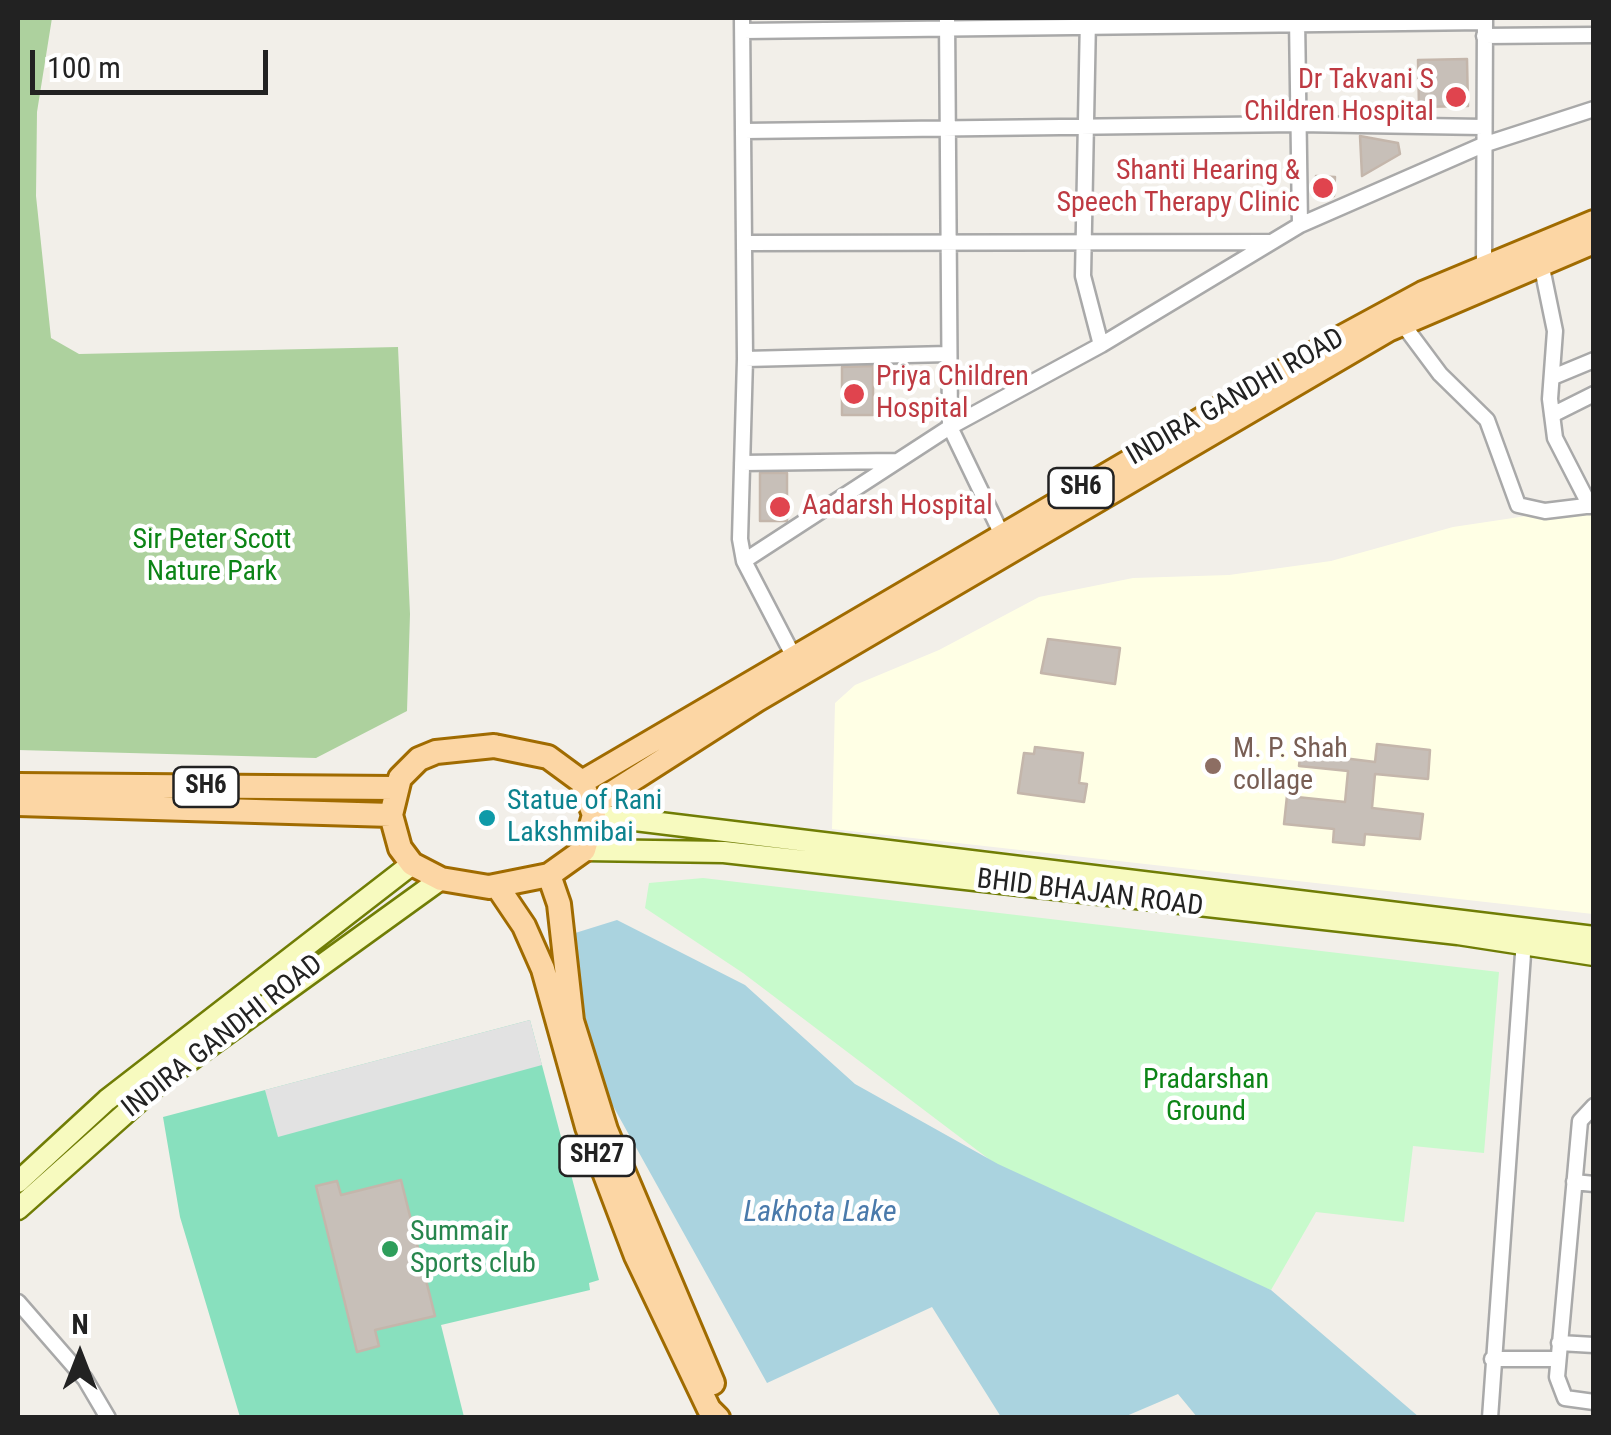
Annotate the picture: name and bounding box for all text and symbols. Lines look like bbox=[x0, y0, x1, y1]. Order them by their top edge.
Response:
scale bar bbox=[35, 30, 272, 92]
text: 100 m bbox=[47, 50, 121, 85]
place label: Dr Takvani S Children Hospital bbox=[1244, 64, 1434, 130]
marker: Dr Takvani S Children Hospital bbox=[1443, 84, 1469, 110]
place label: Shanti Hearing & Speech Therapy Clinic bbox=[1057, 155, 1300, 221]
marker: Shanti Hearing & Speech Therapy Clinic bbox=[1310, 175, 1336, 201]
street label: INDIRA GANDHI ROAD bbox=[1121, 322, 1351, 474]
place label: Priya Children Hospital bbox=[876, 361, 1029, 427]
marker: Priya Children Hospital bbox=[841, 381, 867, 407]
road number: SH6 bbox=[1048, 468, 1114, 508]
place label: Aadarsh Hospital bbox=[802, 490, 993, 524]
marker: Aadarsh Hospital bbox=[767, 494, 793, 520]
park label: Sir Peter Scott Nature Park bbox=[133, 524, 291, 590]
place label: M. P. Shah collage bbox=[1233, 733, 1348, 799]
marker: M. P. Shah collage bbox=[1202, 755, 1224, 777]
road number: SH6 bbox=[174, 767, 238, 807]
place label: Statue of Rani Lakshmibai bbox=[507, 785, 662, 851]
marker: Statue of Rani Lakshmibai bbox=[476, 807, 498, 829]
street label: BHID BHAJAN ROAD bbox=[975, 863, 1205, 925]
street label: INDIRA GANDHI ROAD bbox=[116, 948, 330, 1126]
park label: Pradarshan Ground bbox=[1143, 1064, 1269, 1130]
road number: SH27 bbox=[560, 1136, 634, 1176]
water label: Lakhota Lake bbox=[743, 1195, 897, 1231]
place label: Summair Sports club bbox=[410, 1216, 536, 1282]
marker: Summair Sports club bbox=[379, 1238, 401, 1260]
north arrow bbox=[30, 1305, 130, 1405]
text: N bbox=[71, 1308, 89, 1341]

